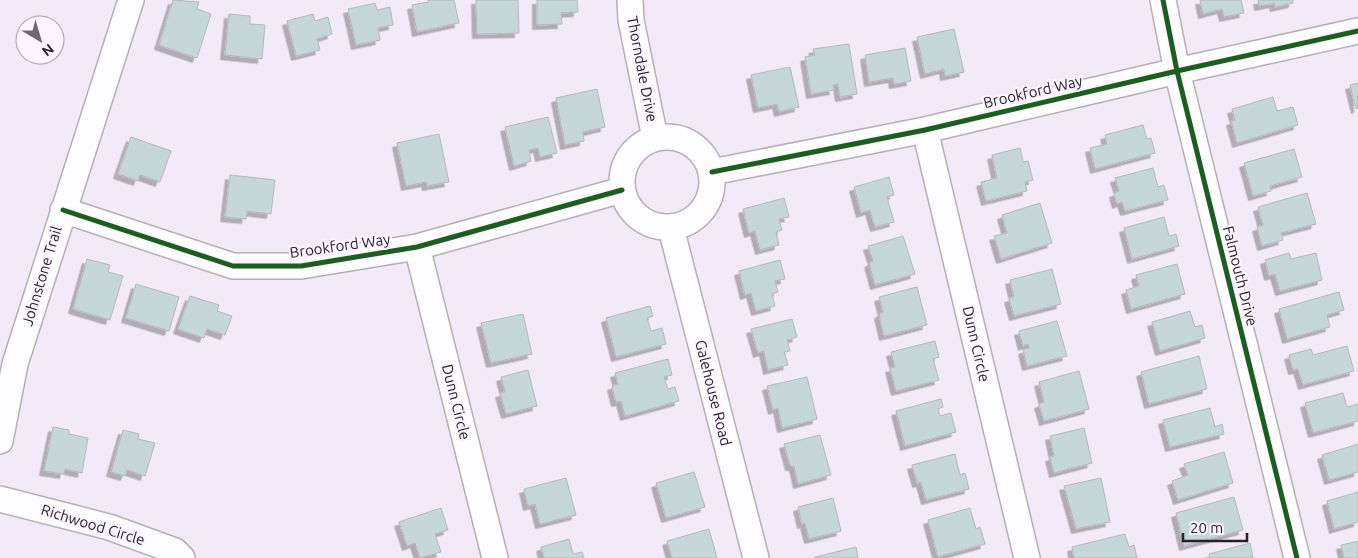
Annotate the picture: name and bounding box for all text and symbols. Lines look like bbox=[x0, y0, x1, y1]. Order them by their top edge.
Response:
north arrow bbox=[15, 15, 65, 65]
street label: Thorndale Drive bbox=[624, 15, 661, 123]
text: N bbox=[39, 41, 57, 60]
street label: Brookford Way bbox=[982, 72, 1084, 111]
street label: Johnstone Trail bbox=[18, 224, 65, 328]
street label: Falmouth Drive bbox=[1220, 224, 1261, 328]
street label: Brookford Way bbox=[289, 230, 391, 261]
street label: Dunn Circle bbox=[959, 304, 993, 384]
street label: Galehouse Road bbox=[692, 338, 735, 448]
street label: Dunn Circle bbox=[439, 362, 474, 441]
street label: Richwood Circle bbox=[39, 501, 147, 548]
scale bar bbox=[1183, 510, 1247, 542]
text: 20 m bbox=[1190, 519, 1223, 536]

